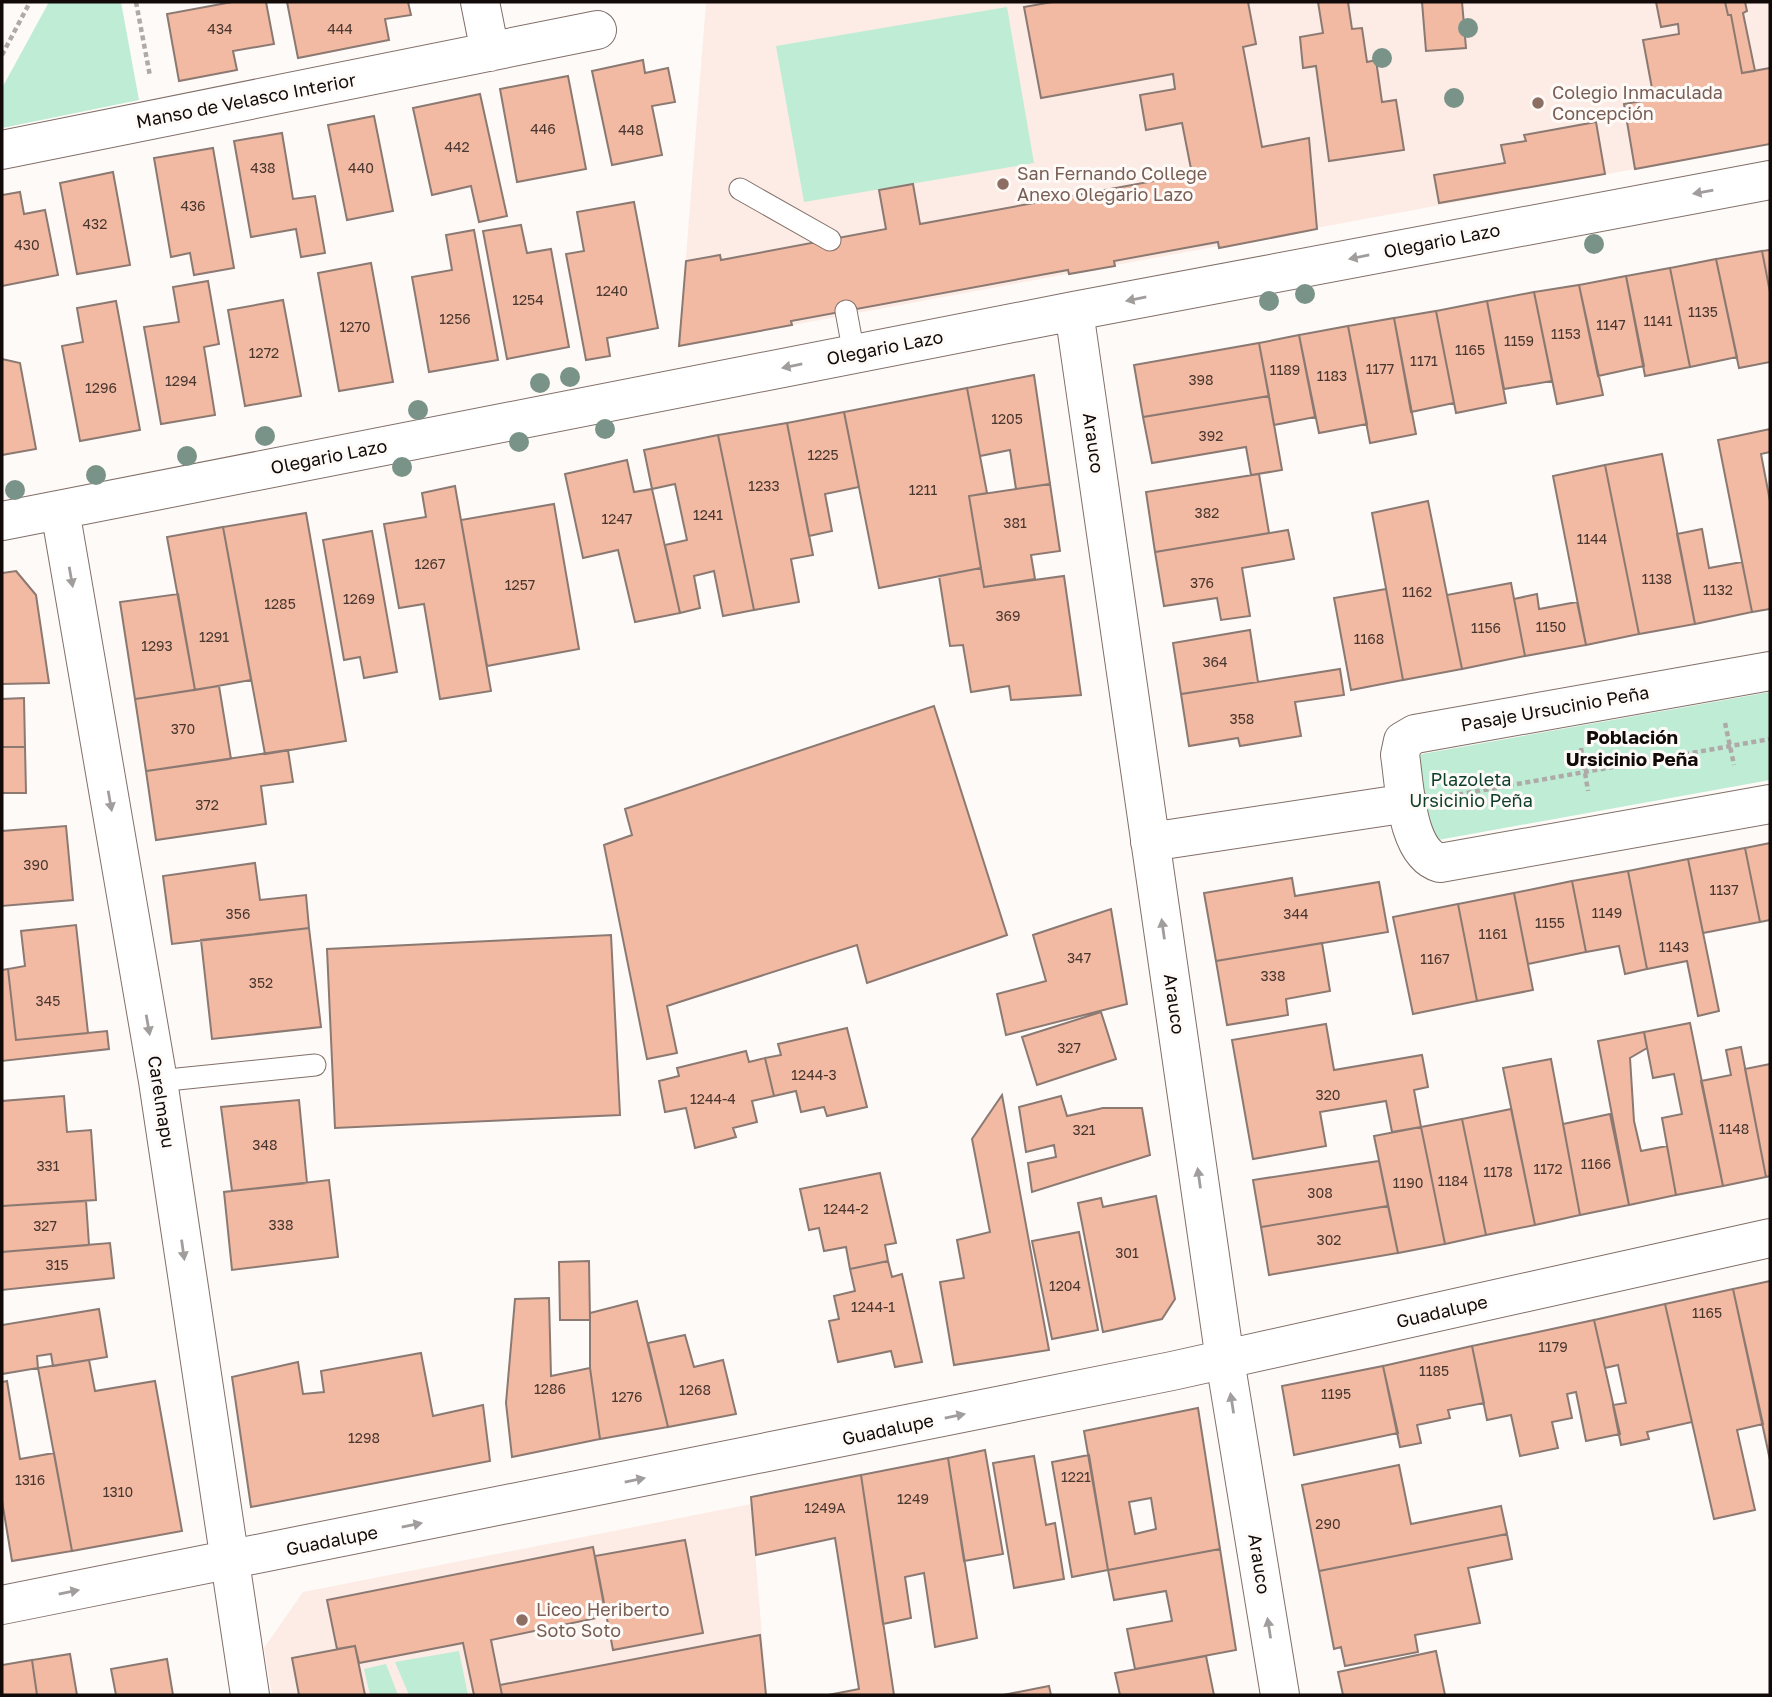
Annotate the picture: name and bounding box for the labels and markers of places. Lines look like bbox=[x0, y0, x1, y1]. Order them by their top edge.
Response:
place label: Colegio Inmaculada Concepción bbox=[1552, 81, 1723, 124]
marker: Colegio Inmaculada Concepción bbox=[1530, 95, 1546, 111]
place label: San Fernando College Anexo Olegario Lazo bbox=[1017, 162, 1207, 205]
marker: San Fernando College Anexo Olegario Lazo bbox=[995, 176, 1011, 192]
place label: Liceo Heriberto Soto Soto bbox=[536, 1598, 670, 1641]
marker: Liceo Heriberto Soto Soto bbox=[514, 1612, 530, 1628]

